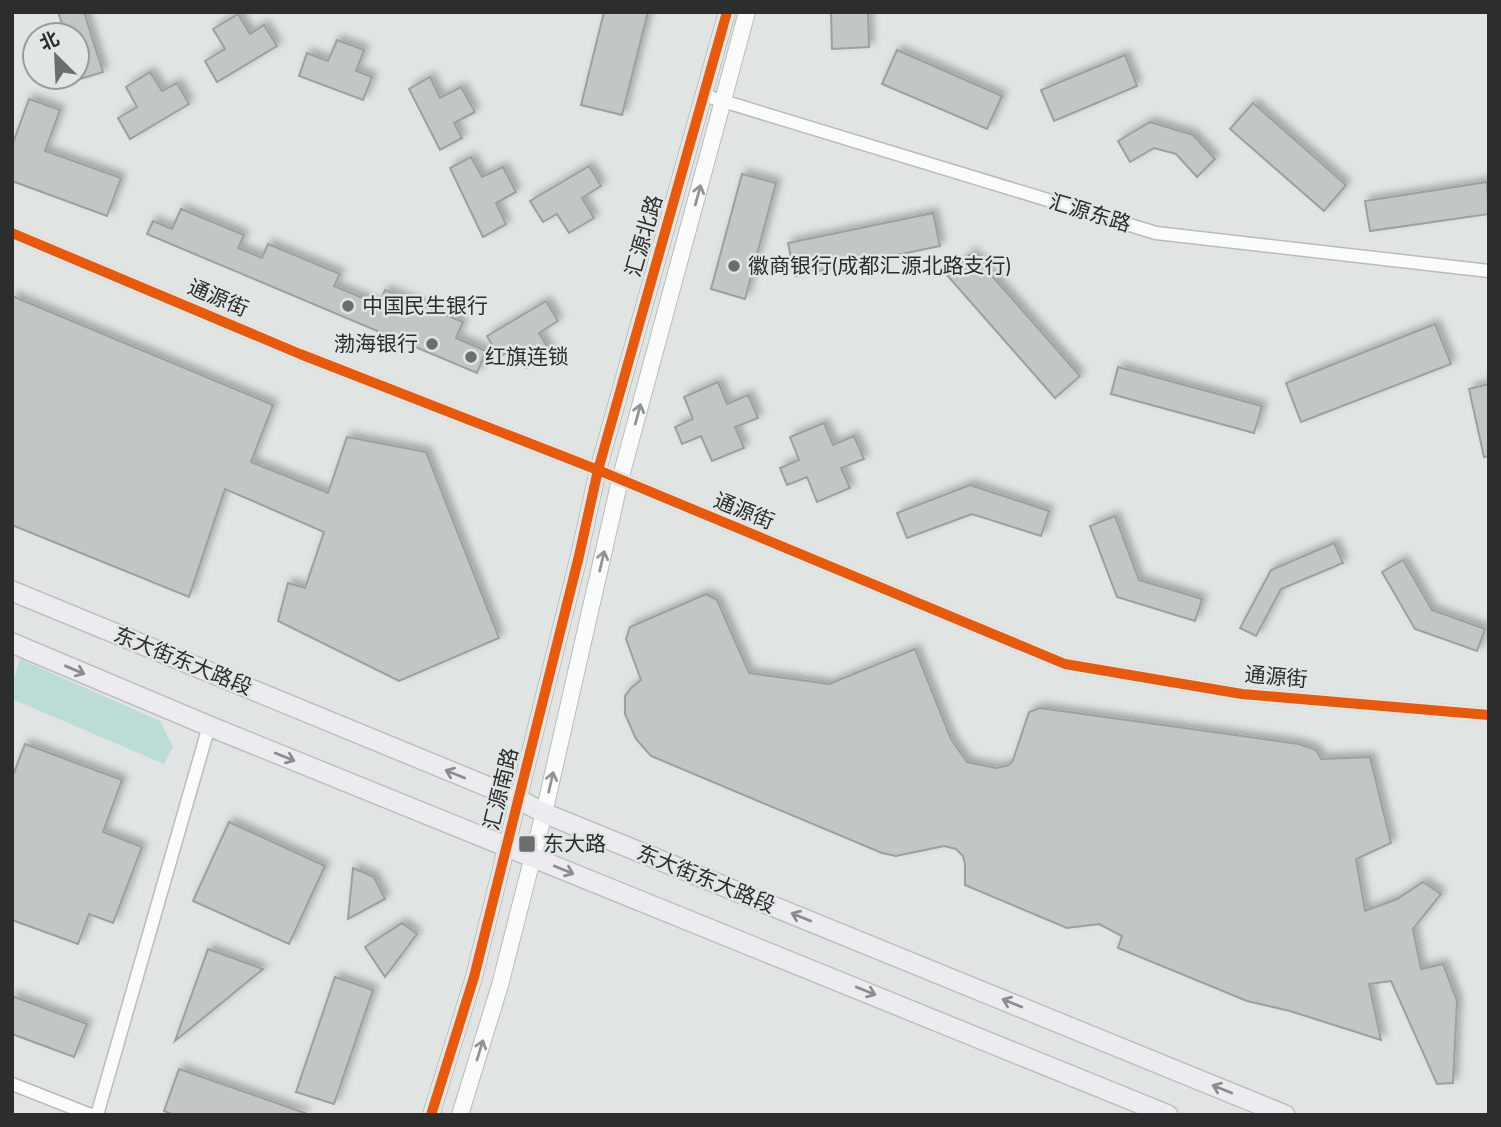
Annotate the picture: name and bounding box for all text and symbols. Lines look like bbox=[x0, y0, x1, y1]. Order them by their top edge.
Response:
north arrow bbox=[21, 21, 91, 91]
text: 北 bbox=[34, 23, 63, 57]
one-way arrow bbox=[692, 184, 705, 206]
street label: 汇源东路 bbox=[1045, 184, 1135, 240]
street label: 汇源北路 bbox=[616, 191, 670, 281]
place label: 徽商银行(成都汇源北路支行) bbox=[748, 249, 1011, 281]
marker: 徽商银行(成都汇源北路支行) bbox=[726, 258, 742, 274]
street label: 通源街 bbox=[183, 270, 254, 324]
place label: 中国民生银行 bbox=[362, 289, 488, 321]
marker: 中国民生银行 bbox=[340, 298, 356, 314]
place label: 渤海银行 bbox=[334, 327, 418, 359]
marker: 渤海银行 bbox=[424, 336, 440, 352]
place label: 红旗连锁 bbox=[485, 340, 569, 372]
marker: 红旗连锁 bbox=[463, 349, 479, 365]
one-way arrow bbox=[632, 404, 645, 426]
street label: 通源街 bbox=[709, 483, 780, 537]
one-way arrow bbox=[595, 550, 609, 573]
street label: 东大街东大路段 bbox=[109, 618, 258, 702]
street label: 通源街 bbox=[1243, 657, 1309, 695]
one-way arrow bbox=[64, 664, 85, 677]
street label: 汇源南路 bbox=[474, 744, 526, 833]
one-way arrow bbox=[274, 751, 296, 764]
one-way arrow bbox=[445, 766, 467, 779]
one-way arrow bbox=[544, 771, 558, 794]
place label: 东大路 bbox=[543, 827, 606, 859]
marker: 东大路 bbox=[517, 834, 537, 854]
street label: 东大街东大路段 bbox=[632, 836, 781, 920]
one-way arrow bbox=[553, 864, 575, 877]
one-way arrow bbox=[791, 910, 812, 923]
one-way arrow bbox=[855, 986, 877, 999]
one-way arrow bbox=[1001, 996, 1023, 1009]
one-way arrow bbox=[475, 1039, 487, 1061]
one-way arrow bbox=[1212, 1082, 1234, 1095]

